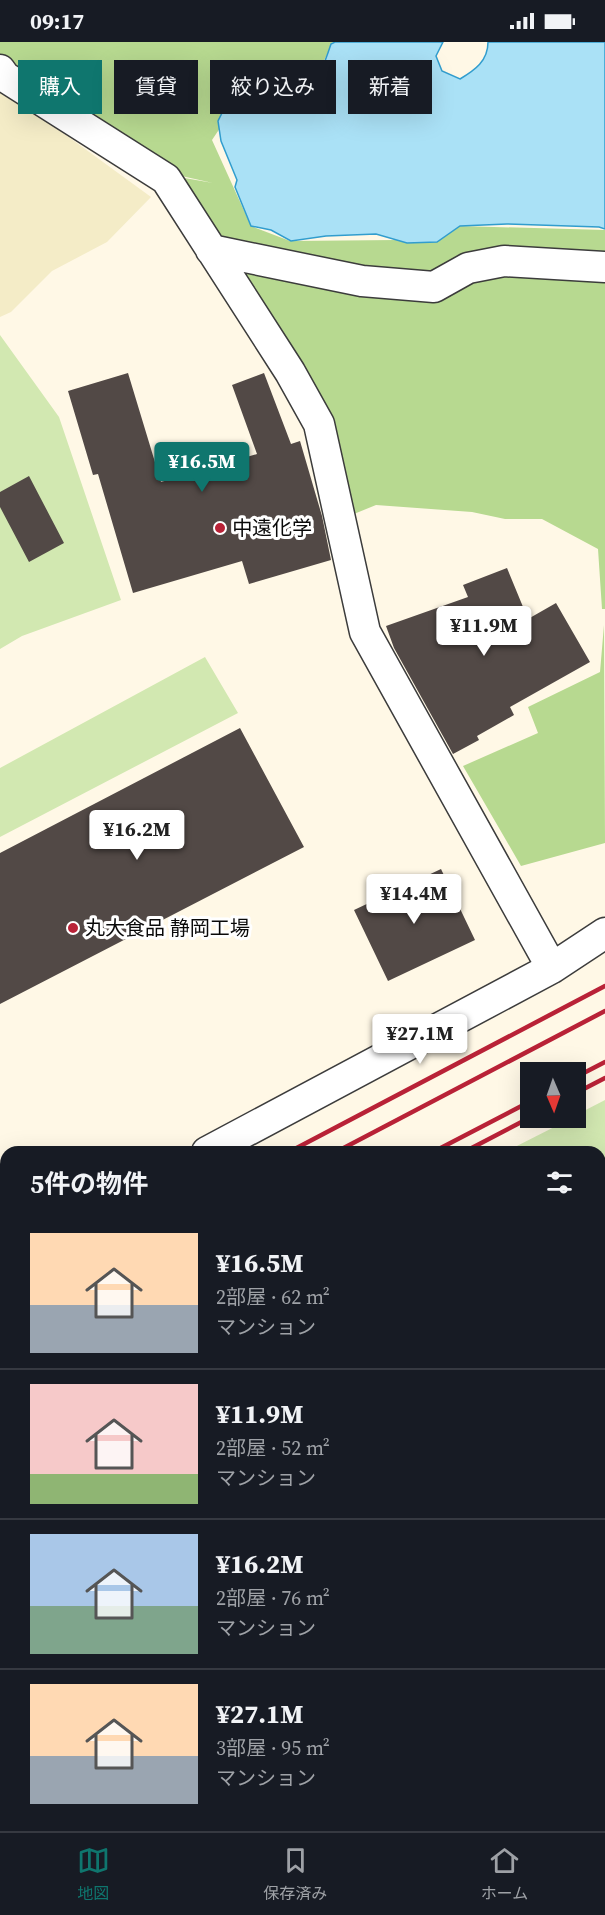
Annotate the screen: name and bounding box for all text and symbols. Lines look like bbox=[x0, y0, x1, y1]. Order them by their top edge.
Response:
text: 09:17 bbox=[30, 6, 84, 36]
chip: 購入 bbox=[18, 60, 102, 114]
chip: 賃貸 bbox=[114, 60, 198, 114]
chip: 絞り込み bbox=[210, 60, 336, 114]
chip: 新着 bbox=[348, 60, 432, 114]
pin: ¥16.5M bbox=[153, 442, 251, 493]
text: ¥16.5M bbox=[168, 447, 236, 475]
place label: 中遠化学 bbox=[232, 514, 312, 542]
marker: 中遠化学 bbox=[213, 521, 227, 535]
pin: ¥11.9M bbox=[435, 606, 533, 657]
text: ¥11.9M bbox=[450, 611, 518, 639]
pin: ¥16.2M bbox=[88, 810, 186, 861]
text: ¥16.2M bbox=[103, 815, 171, 843]
pin: ¥14.4M bbox=[365, 874, 463, 925]
text: ¥14.4M bbox=[380, 879, 448, 907]
place label: 丸大食品 静岡工場 bbox=[85, 914, 250, 942]
marker: 丸大食品 静岡工場 bbox=[66, 921, 80, 935]
pin: ¥27.1M bbox=[371, 1014, 469, 1065]
text: ¥27.1M bbox=[386, 1019, 454, 1047]
north arrow bbox=[520, 1062, 586, 1128]
map controls bbox=[520, 1062, 586, 1128]
text: 5件の物件 bbox=[30, 1166, 148, 1202]
icon: filters bbox=[543, 1166, 576, 1199]
text: ¥16.5M bbox=[216, 1245, 303, 1281]
icon: home bbox=[78, 1257, 150, 1329]
text: 2部屋 · 62 m² bbox=[216, 1283, 330, 1311]
text: マンション bbox=[216, 1313, 316, 1341]
text: ¥11.9M bbox=[216, 1396, 303, 1432]
icon: home bbox=[78, 1408, 150, 1480]
text: 2部屋 · 52 m² bbox=[216, 1434, 330, 1462]
text: マンション bbox=[216, 1464, 316, 1492]
text: ¥16.2M bbox=[216, 1546, 303, 1582]
icon: home bbox=[78, 1558, 150, 1630]
text: 2部屋 · 76 m² bbox=[216, 1584, 330, 1612]
text: マンション bbox=[216, 1614, 316, 1642]
text: ¥27.1M bbox=[216, 1696, 303, 1732]
icon: home bbox=[78, 1708, 150, 1780]
text: 3部屋 · 95 m² bbox=[216, 1734, 330, 1762]
text: マンション bbox=[216, 1764, 316, 1792]
tab: 地図 bbox=[77, 1844, 110, 1904]
tab: 保存済み bbox=[263, 1844, 327, 1904]
tab: ホーム bbox=[481, 1844, 528, 1904]

